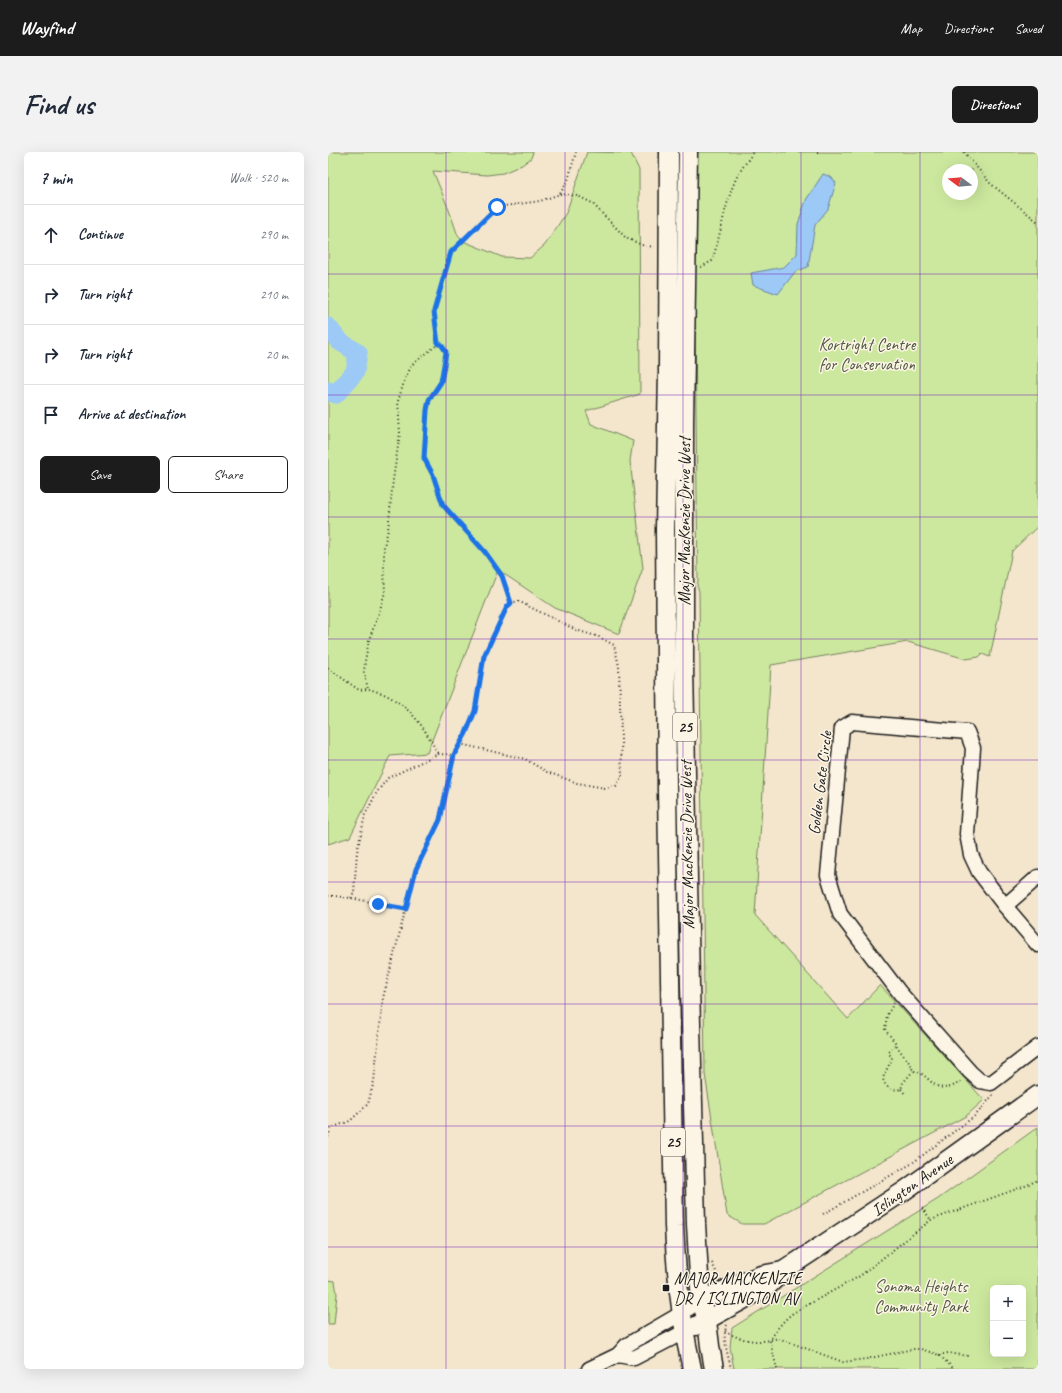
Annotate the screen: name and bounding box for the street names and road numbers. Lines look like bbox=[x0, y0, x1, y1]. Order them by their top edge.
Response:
street label: Major MacKenzie Drive West bbox=[674, 434, 695, 605]
road number: 25 bbox=[673, 713, 697, 741]
street label: Golden Gate Circle bbox=[803, 729, 837, 836]
street label: Major MacKenzie Drive West bbox=[675, 758, 699, 929]
road number: 25 bbox=[661, 1128, 685, 1156]
street label: Islington Avenue bbox=[867, 1148, 958, 1221]

